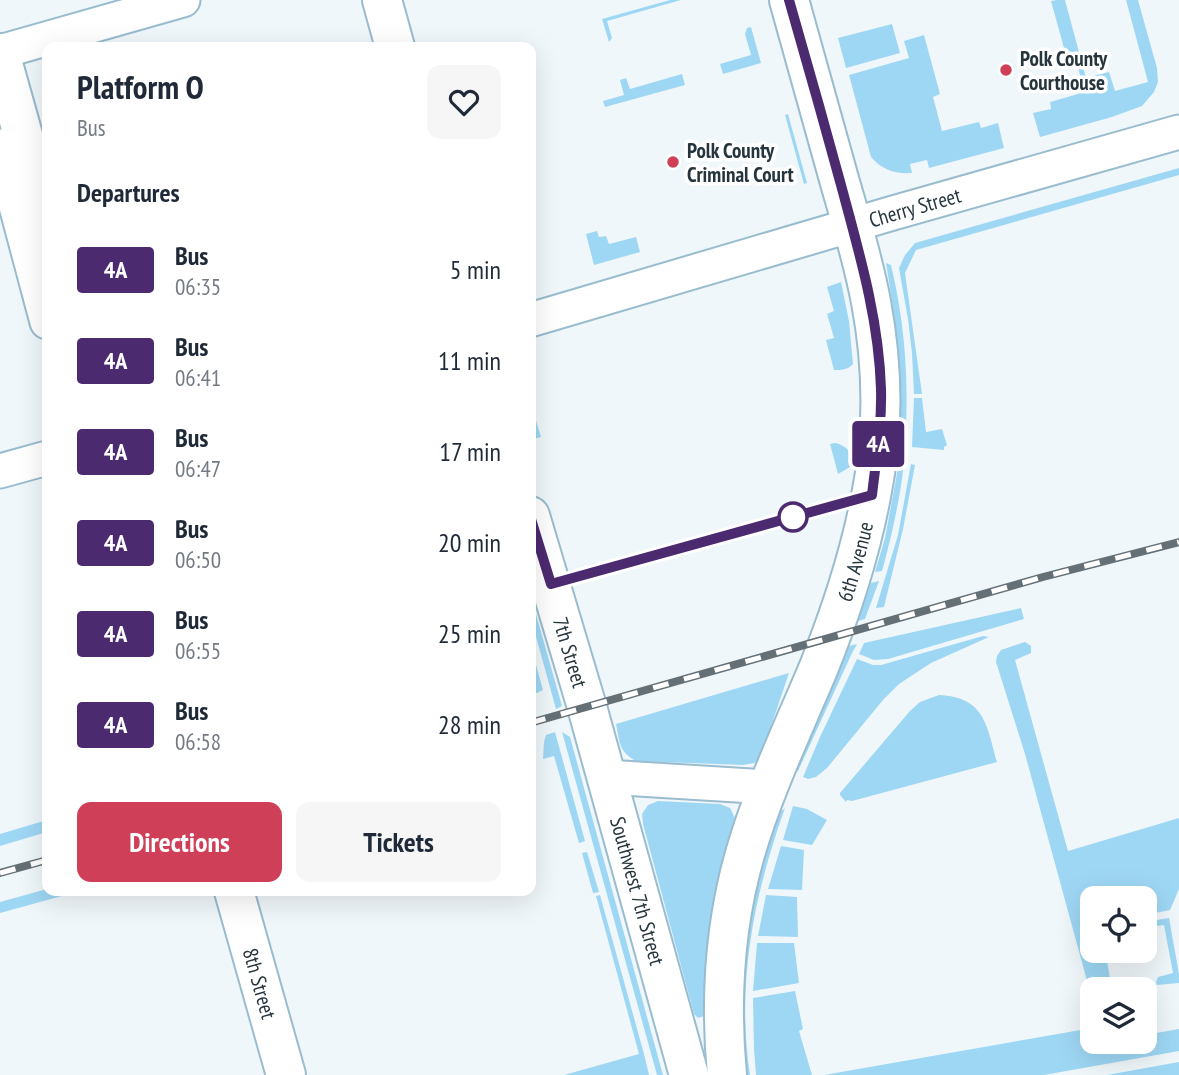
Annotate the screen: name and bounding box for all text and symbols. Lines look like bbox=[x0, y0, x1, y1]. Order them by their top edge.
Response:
place label: Polk County Courthouse bbox=[1020, 45, 1108, 96]
marker: Polk County Courthouse bbox=[998, 62, 1014, 78]
text: Platform O bbox=[77, 65, 204, 108]
button: heart bbox=[427, 65, 501, 139]
text: Bus bbox=[77, 113, 106, 142]
place label: Polk County Criminal Court bbox=[687, 137, 794, 188]
marker: Polk County Criminal Court bbox=[665, 154, 681, 170]
text: Departures bbox=[77, 176, 180, 209]
street label: Cherry Street bbox=[866, 181, 964, 233]
text: Bus bbox=[175, 239, 208, 272]
text: 5 min bbox=[450, 253, 501, 286]
text: 4A bbox=[104, 254, 127, 285]
text: 06:35 bbox=[175, 272, 221, 301]
text: Bus bbox=[175, 330, 208, 363]
text: 11 min bbox=[438, 344, 501, 377]
text: 4A bbox=[104, 345, 127, 376]
text: 06:41 bbox=[175, 363, 221, 392]
text: Bus bbox=[175, 421, 208, 454]
line badge: 4A bbox=[846, 421, 910, 467]
text: 4A bbox=[866, 428, 890, 459]
text: 17 min bbox=[439, 435, 501, 468]
text: 4A bbox=[104, 436, 127, 467]
text: 06:47 bbox=[175, 454, 221, 483]
unlabelled marker bbox=[778, 502, 808, 532]
text: Bus bbox=[175, 512, 208, 545]
street label: 6th Avenue bbox=[831, 519, 879, 605]
text: 20 min bbox=[438, 526, 501, 559]
text: 4A bbox=[104, 527, 127, 558]
text: 06:50 bbox=[175, 545, 221, 574]
text: Bus bbox=[175, 603, 208, 636]
street label: 7th Street bbox=[547, 614, 594, 691]
text: 25 min bbox=[438, 617, 501, 650]
text: 4A bbox=[104, 618, 127, 649]
text: 06:55 bbox=[175, 636, 221, 665]
text: Bus bbox=[175, 694, 208, 727]
text: 28 min bbox=[438, 708, 501, 741]
text: 4A bbox=[104, 709, 127, 740]
text: 06:58 bbox=[175, 727, 221, 756]
button: Directions bbox=[77, 802, 282, 882]
button: Tickets bbox=[296, 802, 501, 882]
street label: Southwest 7th Street bbox=[605, 814, 671, 968]
map controls bbox=[1080, 886, 1157, 1054]
button: locate bbox=[1080, 886, 1157, 963]
street label: 8th Street bbox=[237, 945, 283, 1022]
button: layers bbox=[1080, 977, 1157, 1054]

